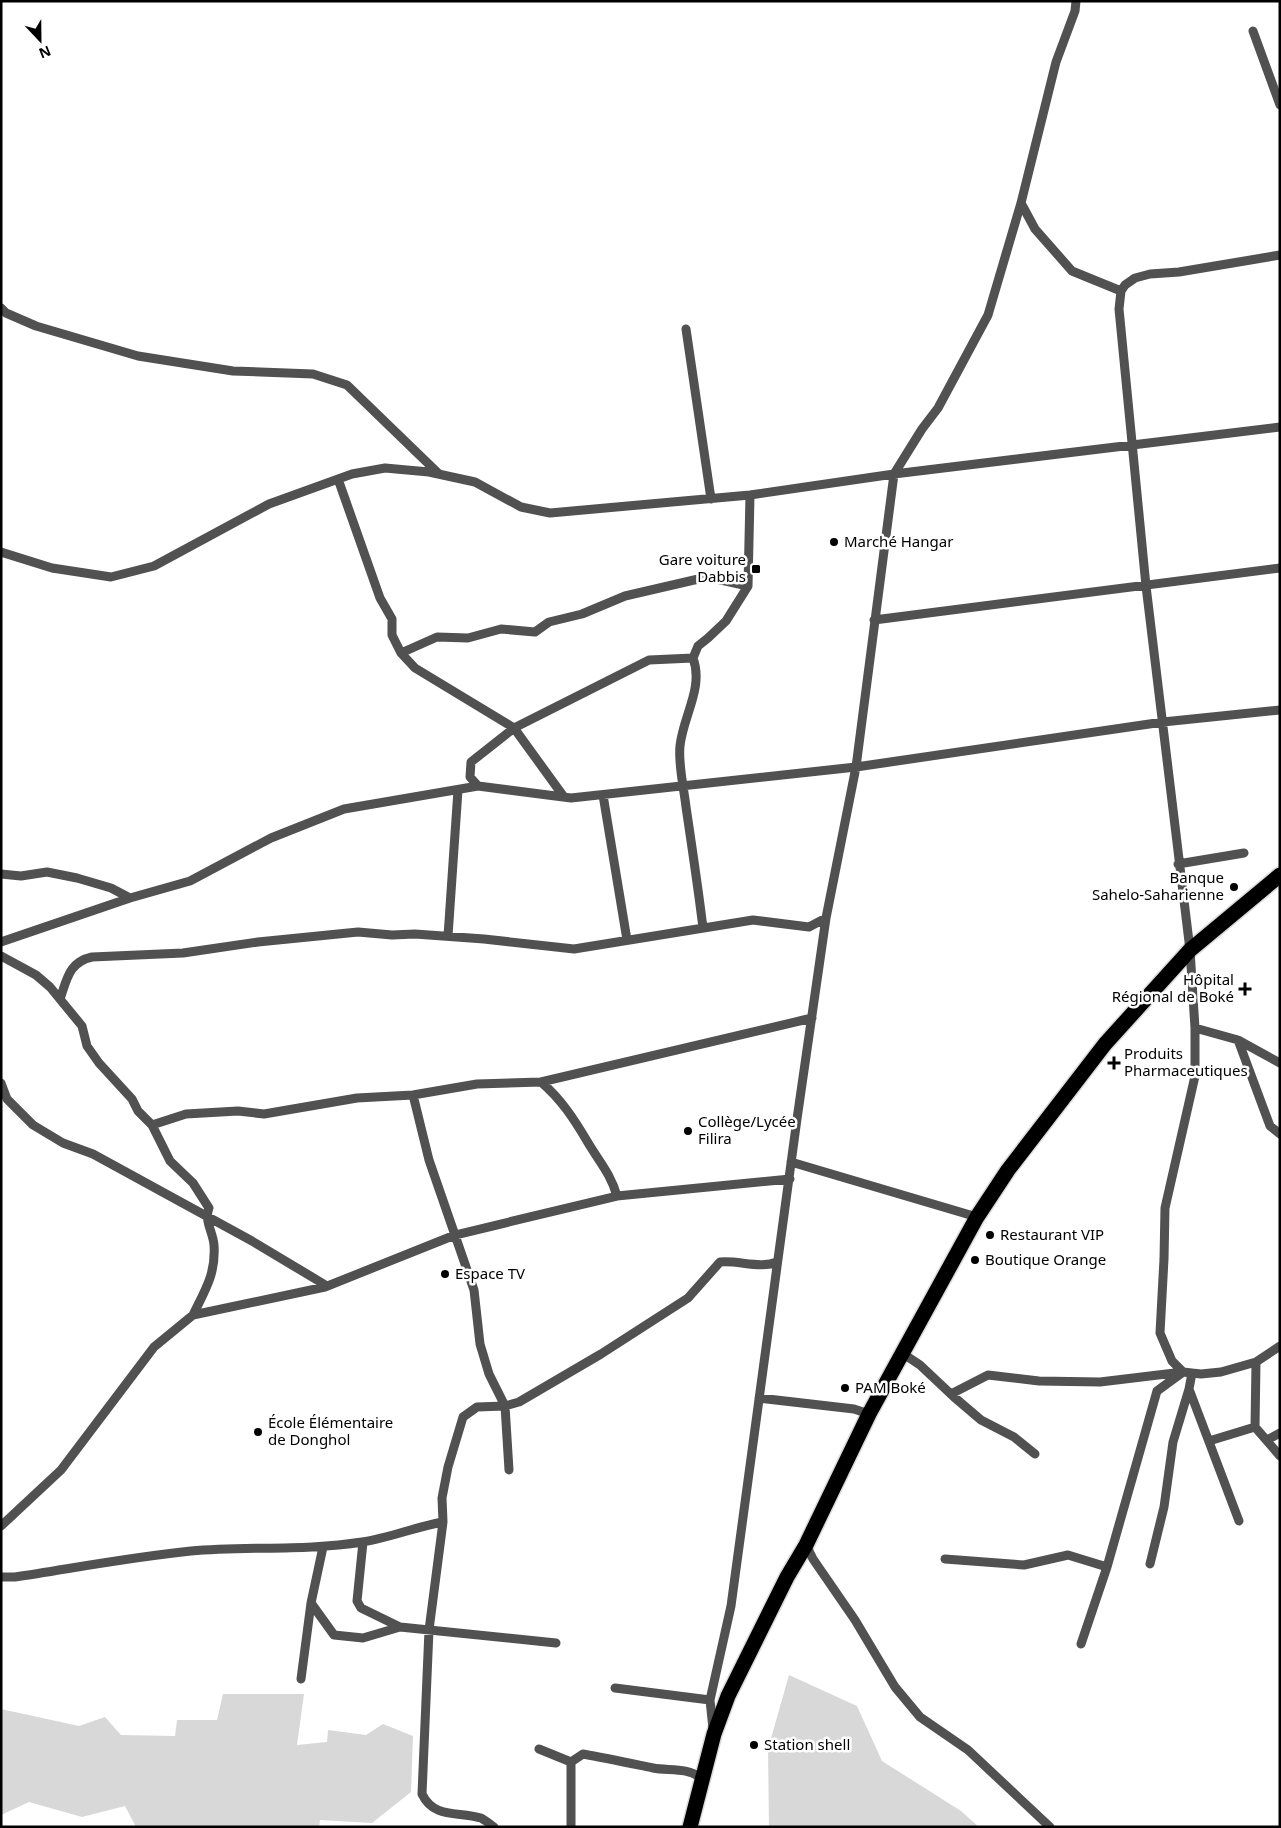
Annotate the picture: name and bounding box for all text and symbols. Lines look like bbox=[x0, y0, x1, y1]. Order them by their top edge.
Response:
north arrow bbox=[15, 15, 65, 65]
text: N bbox=[36, 42, 54, 63]
place label: Marché Hangar bbox=[844, 531, 953, 551]
marker: Marché Hangar bbox=[828, 536, 840, 548]
place label: Gare voiture Dabbis bbox=[659, 549, 746, 586]
marker: Gare voiture Dabbis bbox=[750, 563, 762, 575]
place label: Banque Sahelo-Saharienne bbox=[1092, 867, 1224, 904]
marker: Banque Sahelo-Saharienne bbox=[1228, 881, 1240, 893]
place label: Hôpital Régional de Boké bbox=[1112, 969, 1234, 1006]
marker: Hôpital Régional de Boké bbox=[1238, 982, 1252, 996]
place label: Produits Pharmaceutiques bbox=[1124, 1043, 1248, 1080]
marker: Produits Pharmaceutiques bbox=[1108, 1057, 1120, 1069]
place label: Collège/Lycée Filira bbox=[698, 1111, 796, 1148]
marker: Collège/Lycée Filira bbox=[682, 1125, 694, 1137]
place label: Restaurant VIP bbox=[1000, 1224, 1104, 1244]
marker: Restaurant VIP bbox=[984, 1229, 996, 1241]
place label: Boutique Orange bbox=[985, 1249, 1106, 1269]
marker: Boutique Orange bbox=[969, 1254, 981, 1266]
place label: Espace TV bbox=[455, 1263, 525, 1283]
marker: Espace TV bbox=[439, 1268, 451, 1280]
place label: PAM Boké bbox=[855, 1377, 926, 1397]
marker: PAM Boké bbox=[839, 1382, 851, 1394]
place label: École Élémentaire de Donghol bbox=[268, 1412, 393, 1449]
marker: École Élémentaire de Donghol bbox=[252, 1426, 264, 1438]
place label: Station shell bbox=[764, 1734, 850, 1754]
marker: Station shell bbox=[748, 1739, 760, 1751]

